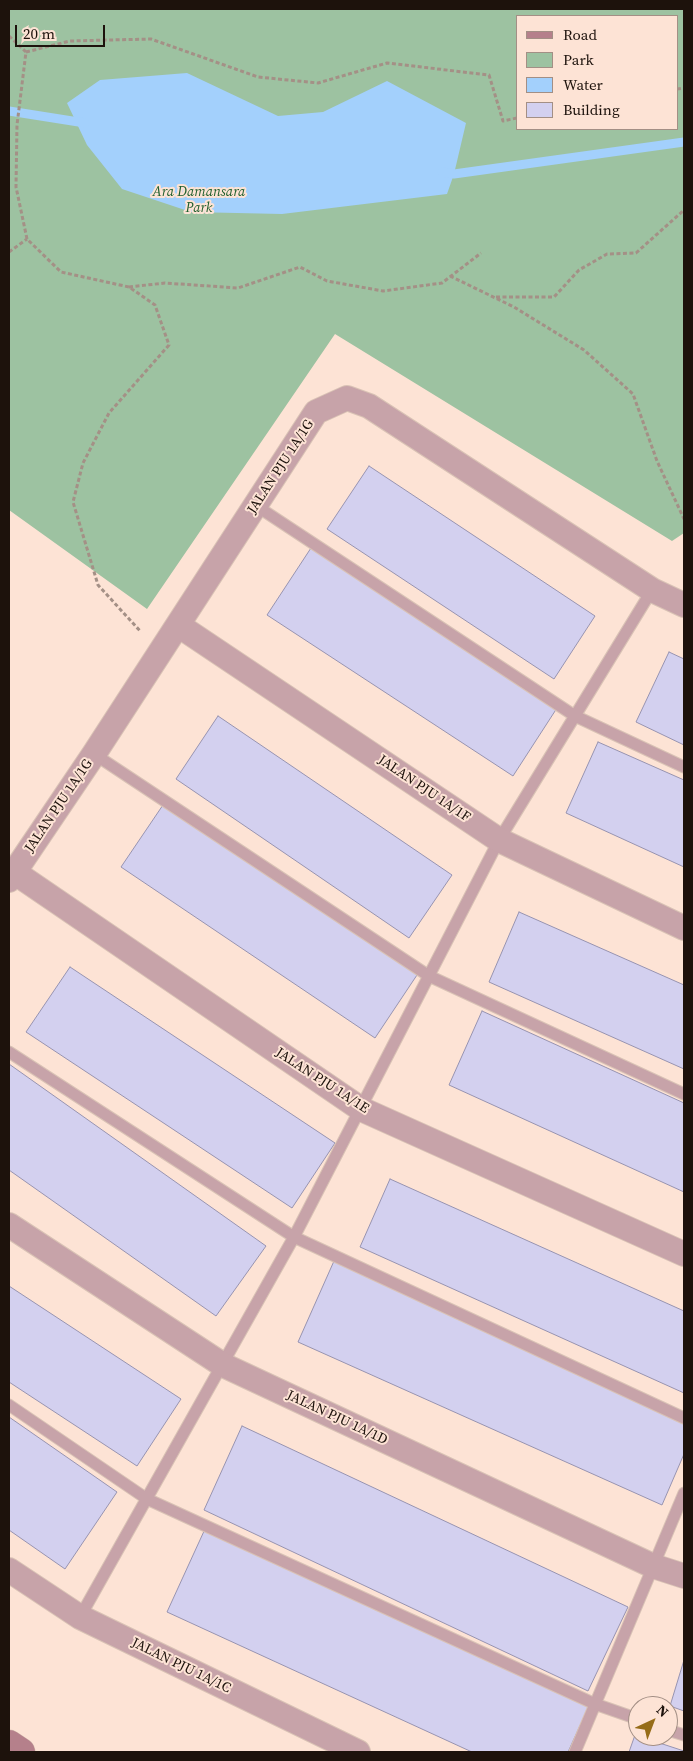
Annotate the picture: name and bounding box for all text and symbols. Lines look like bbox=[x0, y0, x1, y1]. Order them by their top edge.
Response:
scale bar bbox=[18, 15, 108, 47]
legend bbox=[516, 15, 678, 130]
text: 20 m bbox=[23, 23, 55, 44]
text: Road bbox=[563, 24, 597, 45]
text: Park bbox=[563, 49, 594, 70]
text: Water bbox=[563, 74, 603, 95]
text: Building bbox=[563, 99, 620, 120]
park label: Ara Damansara Park bbox=[153, 184, 245, 216]
street label: JALAN PJU 1A/1G bbox=[244, 417, 318, 517]
street label: JALAN PJU 1A/1F bbox=[375, 752, 473, 826]
street label: JALAN PJU 1A/1G bbox=[22, 756, 96, 856]
street label: JALAN PJU 1A/1E bbox=[272, 1045, 372, 1117]
street label: JALAN PJU 1A/1D bbox=[284, 1387, 390, 1449]
street label: JALAN PJU 1A/1C bbox=[129, 1635, 233, 1697]
north arrow bbox=[628, 1696, 678, 1746]
text: N bbox=[652, 1700, 673, 1722]

